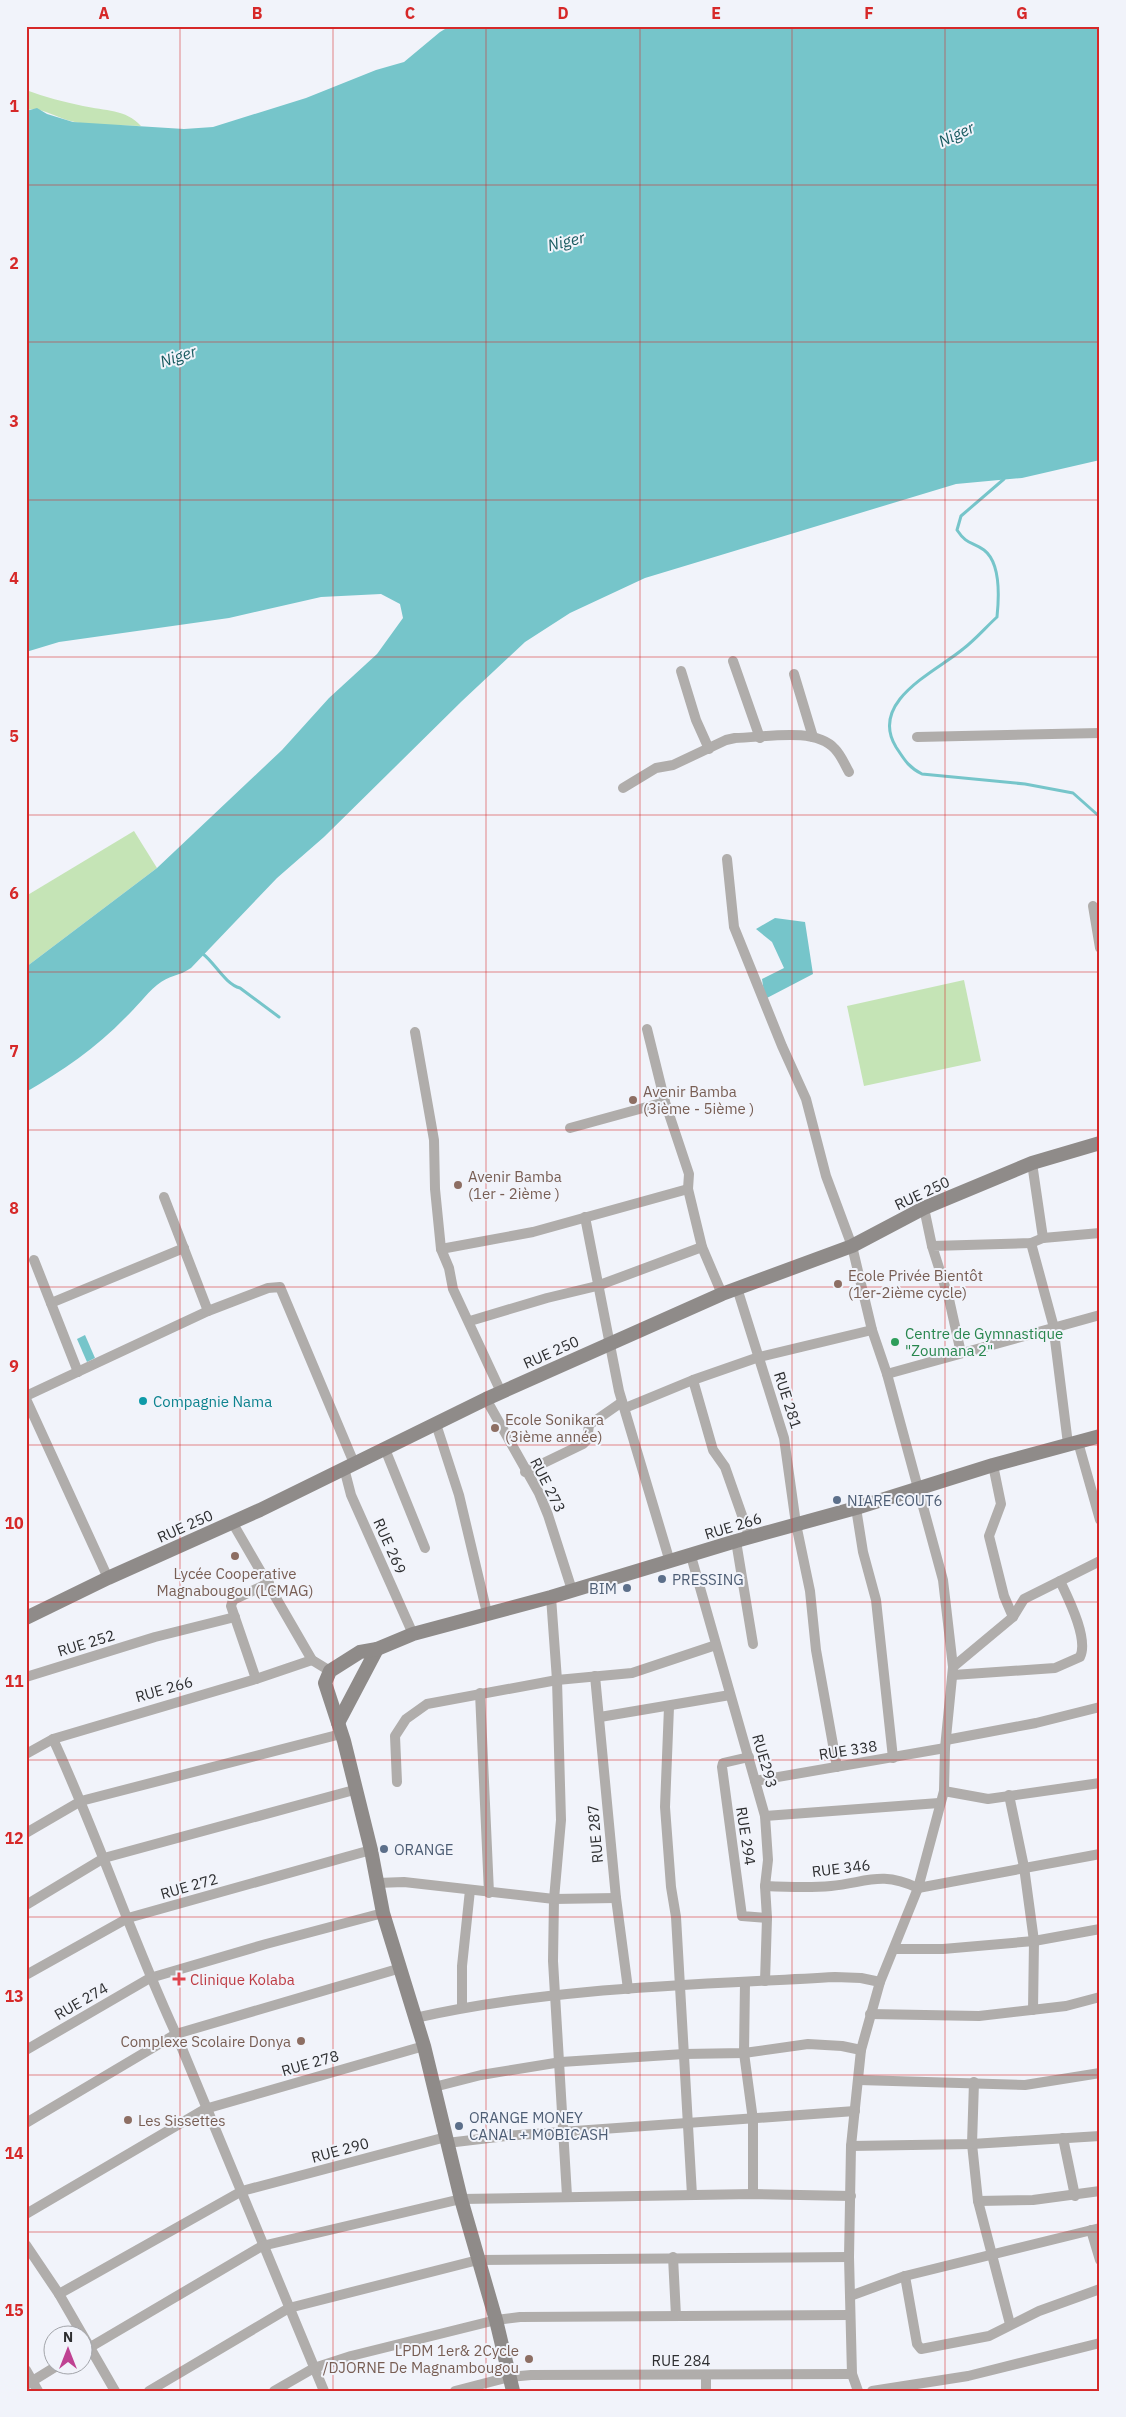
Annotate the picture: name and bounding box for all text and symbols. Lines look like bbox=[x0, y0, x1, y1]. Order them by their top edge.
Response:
text: A bbox=[99, 3, 110, 23]
text: B bbox=[252, 3, 263, 23]
text: C bbox=[405, 3, 415, 23]
text: D bbox=[557, 3, 569, 23]
text: E bbox=[711, 3, 721, 23]
text: F bbox=[864, 3, 874, 23]
text: G bbox=[1016, 3, 1028, 23]
text: 1 bbox=[9, 96, 19, 116]
water label: Niger bbox=[935, 117, 978, 151]
water label: Niger bbox=[545, 227, 588, 255]
text: 2 bbox=[9, 253, 19, 273]
water label: Niger bbox=[157, 340, 200, 371]
text: 3 bbox=[9, 411, 19, 431]
text: 4 bbox=[9, 568, 19, 588]
text: 5 bbox=[9, 726, 19, 746]
text: 6 bbox=[9, 883, 19, 903]
text: 7 bbox=[9, 1041, 19, 1061]
place label: Avenir Bamba (3ième - 5ième ) bbox=[643, 1082, 754, 1118]
marker: Avenir Bamba (3ième - 5ième ) bbox=[627, 1094, 639, 1106]
place label: Avenir Bamba (1er - 2ième ) bbox=[468, 1167, 562, 1203]
street label: RUE 250 bbox=[891, 1172, 953, 1214]
marker: Avenir Bamba (1er - 2ième ) bbox=[452, 1179, 464, 1191]
text: 8 bbox=[9, 1198, 19, 1218]
place label: Ecole Privée Bientôt (1er-2ième cycle) bbox=[848, 1266, 983, 1302]
marker: Ecole Privée Bientôt (1er-2ième cycle) bbox=[832, 1278, 844, 1290]
place label: Centre de Gymnastique "Zoumana 2" bbox=[905, 1324, 1063, 1360]
street label: RUE 250 bbox=[520, 1331, 582, 1373]
marker: Centre de Gymnastique "Zoumana 2" bbox=[889, 1336, 901, 1348]
text: 9 bbox=[9, 1356, 19, 1376]
street label: RUE 281 bbox=[770, 1369, 806, 1431]
place label: Compagnie Nama bbox=[153, 1392, 272, 1411]
marker: Compagnie Nama bbox=[137, 1395, 149, 1407]
place label: Ecole Sonikara (3ième année) bbox=[505, 1410, 604, 1446]
marker: Ecole Sonikara (3ième année) bbox=[489, 1422, 501, 1434]
street label: RUE 273 bbox=[526, 1454, 570, 1516]
place label: NIARE COUT6 bbox=[847, 1491, 943, 1510]
marker: NIARE COUT6 bbox=[831, 1494, 843, 1506]
street label: RUE 250 bbox=[154, 1505, 216, 1547]
street label: RUE 266 bbox=[702, 1508, 764, 1544]
text: 10 bbox=[4, 1513, 24, 1533]
street label: RUE 269 bbox=[369, 1515, 411, 1577]
marker: Lycée Cooperative Magnabougou (LCMAG) bbox=[229, 1550, 241, 1562]
place label: Lycée Cooperative Magnabougou (LCMAG) bbox=[157, 1564, 313, 1600]
place label: PRESSING bbox=[672, 1570, 744, 1589]
marker: PRESSING bbox=[656, 1573, 668, 1585]
place label: BIM bbox=[589, 1579, 617, 1598]
marker: BIM bbox=[621, 1582, 633, 1594]
street label: RUE 252 bbox=[55, 1625, 117, 1661]
text: 11 bbox=[4, 1671, 24, 1691]
street label: RUE 266 bbox=[133, 1672, 195, 1706]
street label: RUE293 bbox=[748, 1732, 782, 1790]
street label: RUE 338 bbox=[817, 1736, 879, 1764]
street label: RUE 287 bbox=[583, 1804, 607, 1864]
street label: RUE 294 bbox=[732, 1805, 760, 1867]
text: 12 bbox=[4, 1828, 24, 1848]
place label: ORANGE bbox=[394, 1840, 454, 1859]
marker: ORANGE bbox=[378, 1843, 390, 1855]
street label: RUE 346 bbox=[811, 1855, 871, 1881]
street label: RUE 272 bbox=[158, 1869, 220, 1903]
place label: Clinique Kolaba bbox=[190, 1970, 295, 1989]
marker: Clinique Kolaba bbox=[172, 1972, 186, 1986]
street label: RUE 274 bbox=[51, 1978, 111, 2024]
text: 13 bbox=[4, 1986, 24, 2006]
place label: Complexe Scolaire Donya bbox=[120, 2032, 291, 2051]
marker: Complexe Scolaire Donya bbox=[295, 2035, 307, 2047]
street label: RUE 278 bbox=[279, 2046, 341, 2080]
place label: ORANGE MONEY CANAL + MOBICASH bbox=[469, 2108, 609, 2144]
place label: Les Sissettes bbox=[138, 2111, 226, 2130]
marker: Les Sissettes bbox=[122, 2114, 134, 2126]
marker: ORANGE MONEY CANAL + MOBICASH bbox=[453, 2120, 465, 2132]
street label: RUE 290 bbox=[309, 2133, 371, 2167]
text: 14 bbox=[4, 2143, 24, 2163]
text: 15 bbox=[4, 2300, 24, 2320]
north arrow bbox=[42, 2324, 92, 2374]
text: N bbox=[63, 2328, 73, 2346]
place label: LPDM 1er& 2Cycle /DJORNE De Magnambougou bbox=[323, 2341, 519, 2377]
street label: RUE 284 bbox=[652, 2351, 710, 2370]
marker: LPDM 1er& 2Cycle /DJORNE De Magnambougou bbox=[523, 2353, 535, 2365]

